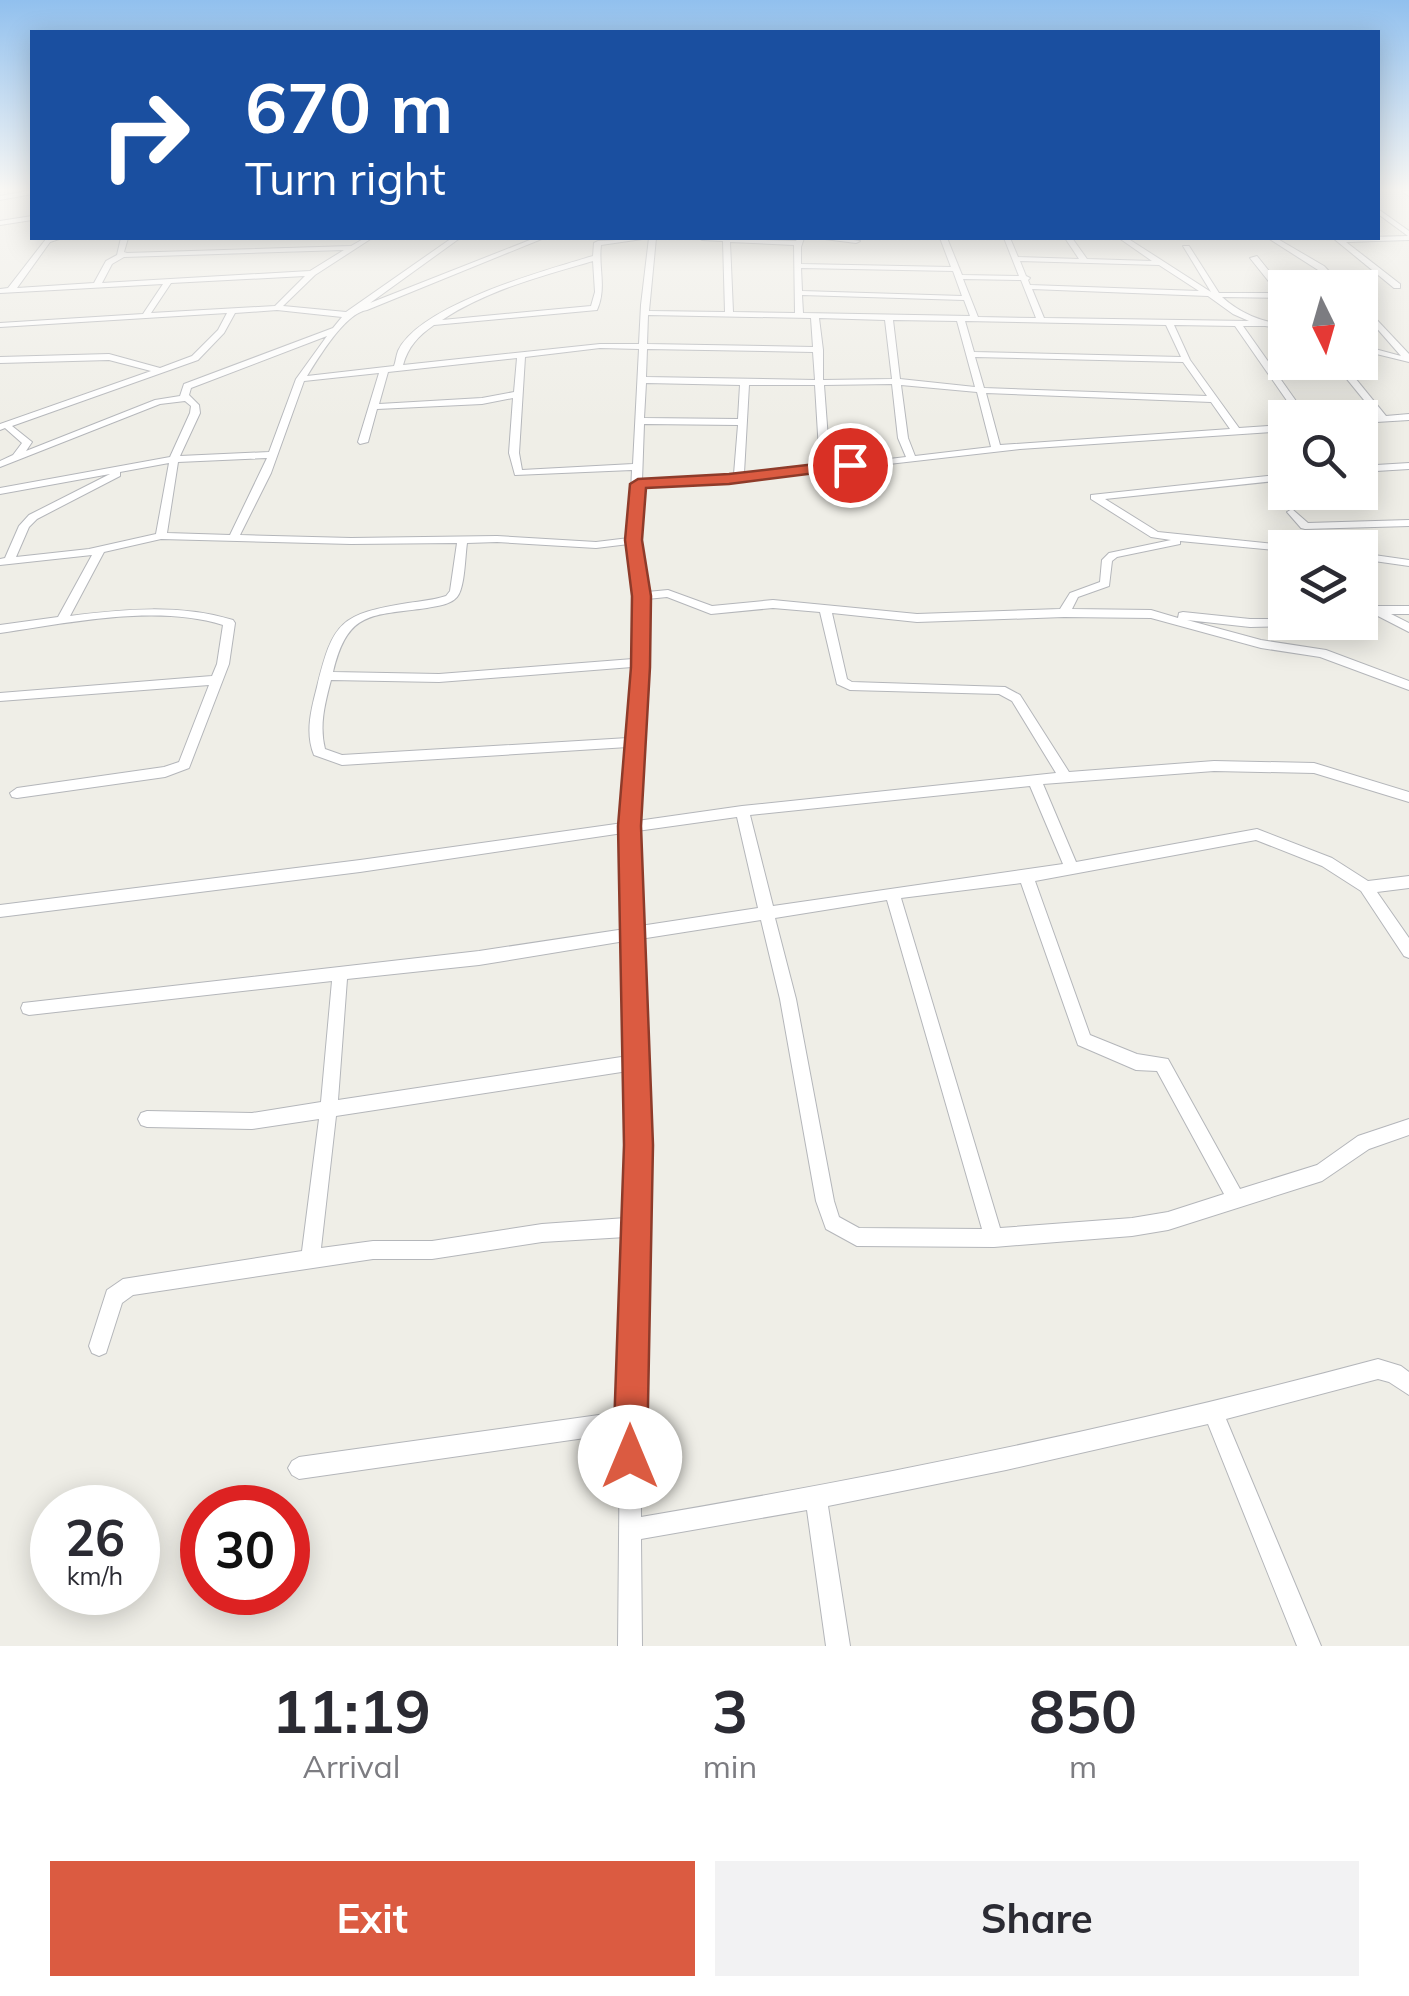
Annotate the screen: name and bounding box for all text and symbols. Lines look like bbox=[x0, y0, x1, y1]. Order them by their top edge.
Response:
text: 670 m bbox=[245, 63, 453, 151]
icon: right bbox=[80, 70, 210, 200]
text: Turn right bbox=[245, 150, 446, 206]
north arrow bbox=[1268, 270, 1378, 380]
map controls bbox=[1268, 270, 1378, 640]
button: search bbox=[1268, 400, 1378, 510]
pin bbox=[808, 423, 893, 508]
icon: arrive bbox=[823, 438, 878, 493]
button: layers bbox=[1268, 530, 1378, 640]
position arrow bbox=[578, 1405, 682, 1509]
speed limit sign: 30 bbox=[180, 1485, 310, 1615]
text: 26 bbox=[65, 1506, 125, 1569]
text: km/h bbox=[67, 1560, 123, 1591]
text: 11:19 bbox=[272, 1673, 431, 1748]
text: 3 bbox=[712, 1673, 748, 1748]
text: 850 bbox=[1029, 1673, 1137, 1748]
text: Arrival bbox=[302, 1746, 400, 1786]
text: min bbox=[703, 1746, 757, 1786]
text: m bbox=[1069, 1746, 1097, 1786]
button: Exit bbox=[50, 1861, 695, 1976]
button: Share bbox=[715, 1861, 1359, 1976]

